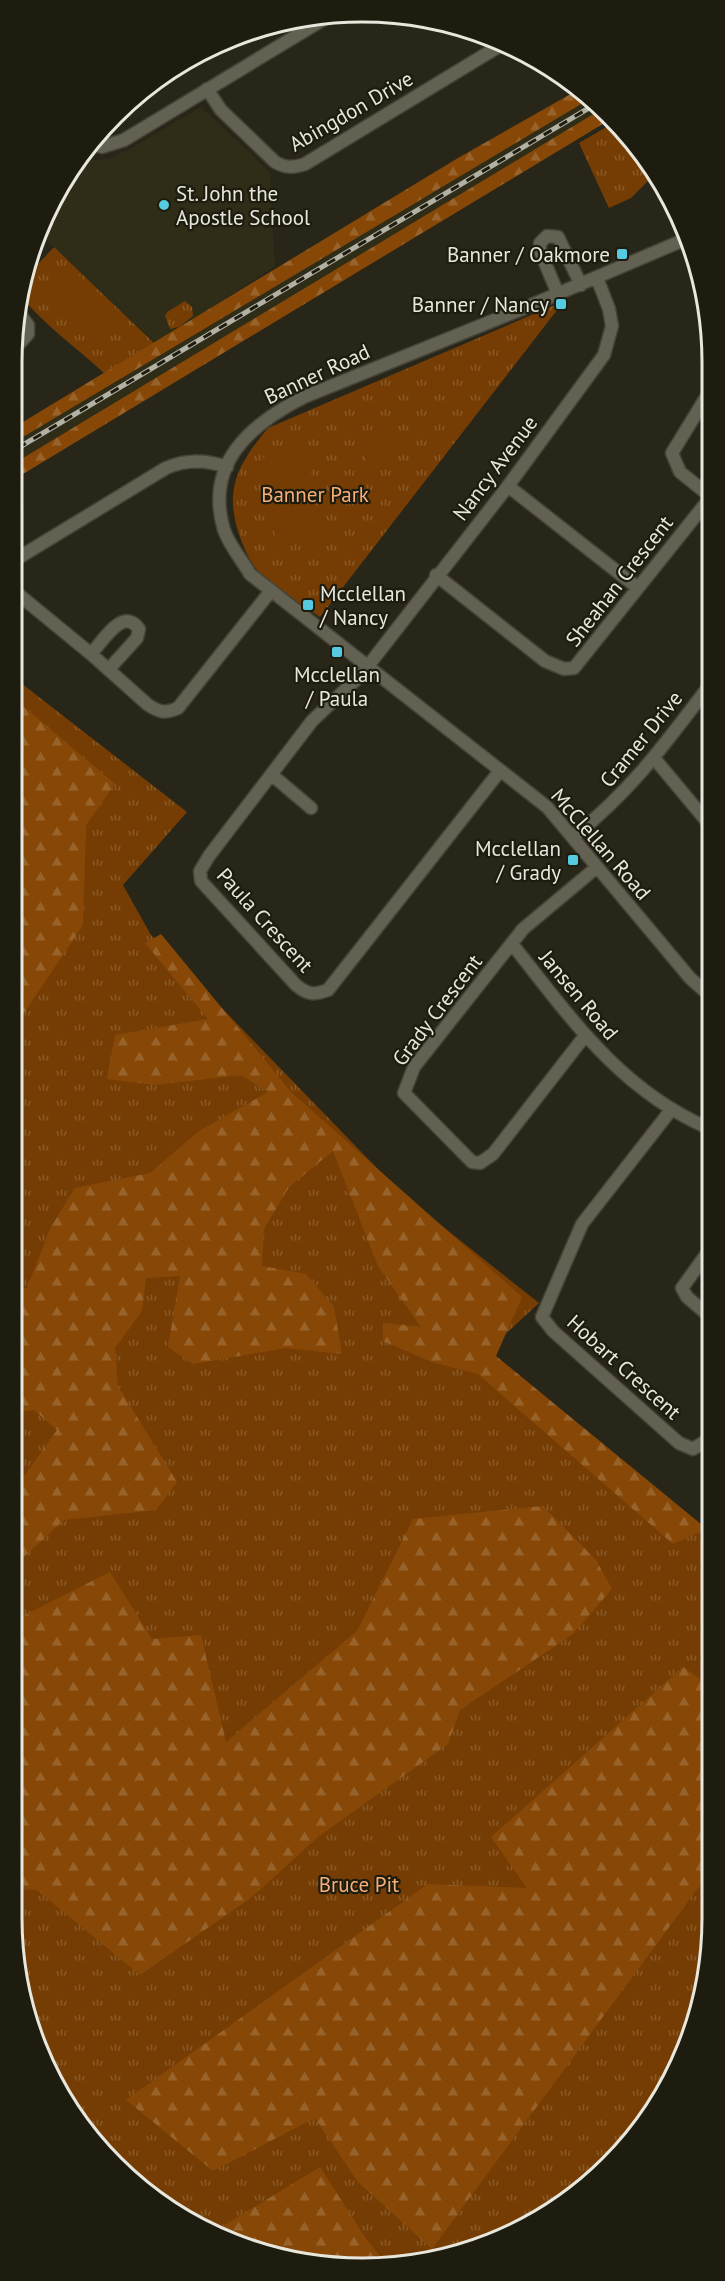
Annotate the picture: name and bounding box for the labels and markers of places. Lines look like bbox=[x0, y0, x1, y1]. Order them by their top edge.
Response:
place label: St. John the Apostle School bbox=[176, 180, 310, 231]
marker: St. John the Apostle School bbox=[157, 198, 171, 212]
place label: Banner / Oakmore bbox=[447, 241, 610, 268]
marker: Banner / Oakmore bbox=[615, 247, 629, 261]
place label: Banner / Nancy bbox=[412, 291, 549, 318]
marker: Banner / Nancy bbox=[554, 297, 568, 311]
place label: Mcclellan / Nancy bbox=[319, 580, 406, 631]
marker: Mcclellan / Nancy bbox=[301, 598, 315, 612]
marker: Mcclellan / Paula bbox=[330, 645, 344, 659]
place label: Mcclellan / Paula bbox=[294, 661, 380, 712]
place label: Mcclellan / Grady bbox=[475, 835, 561, 886]
marker: Mcclellan / Grady bbox=[566, 853, 580, 867]

